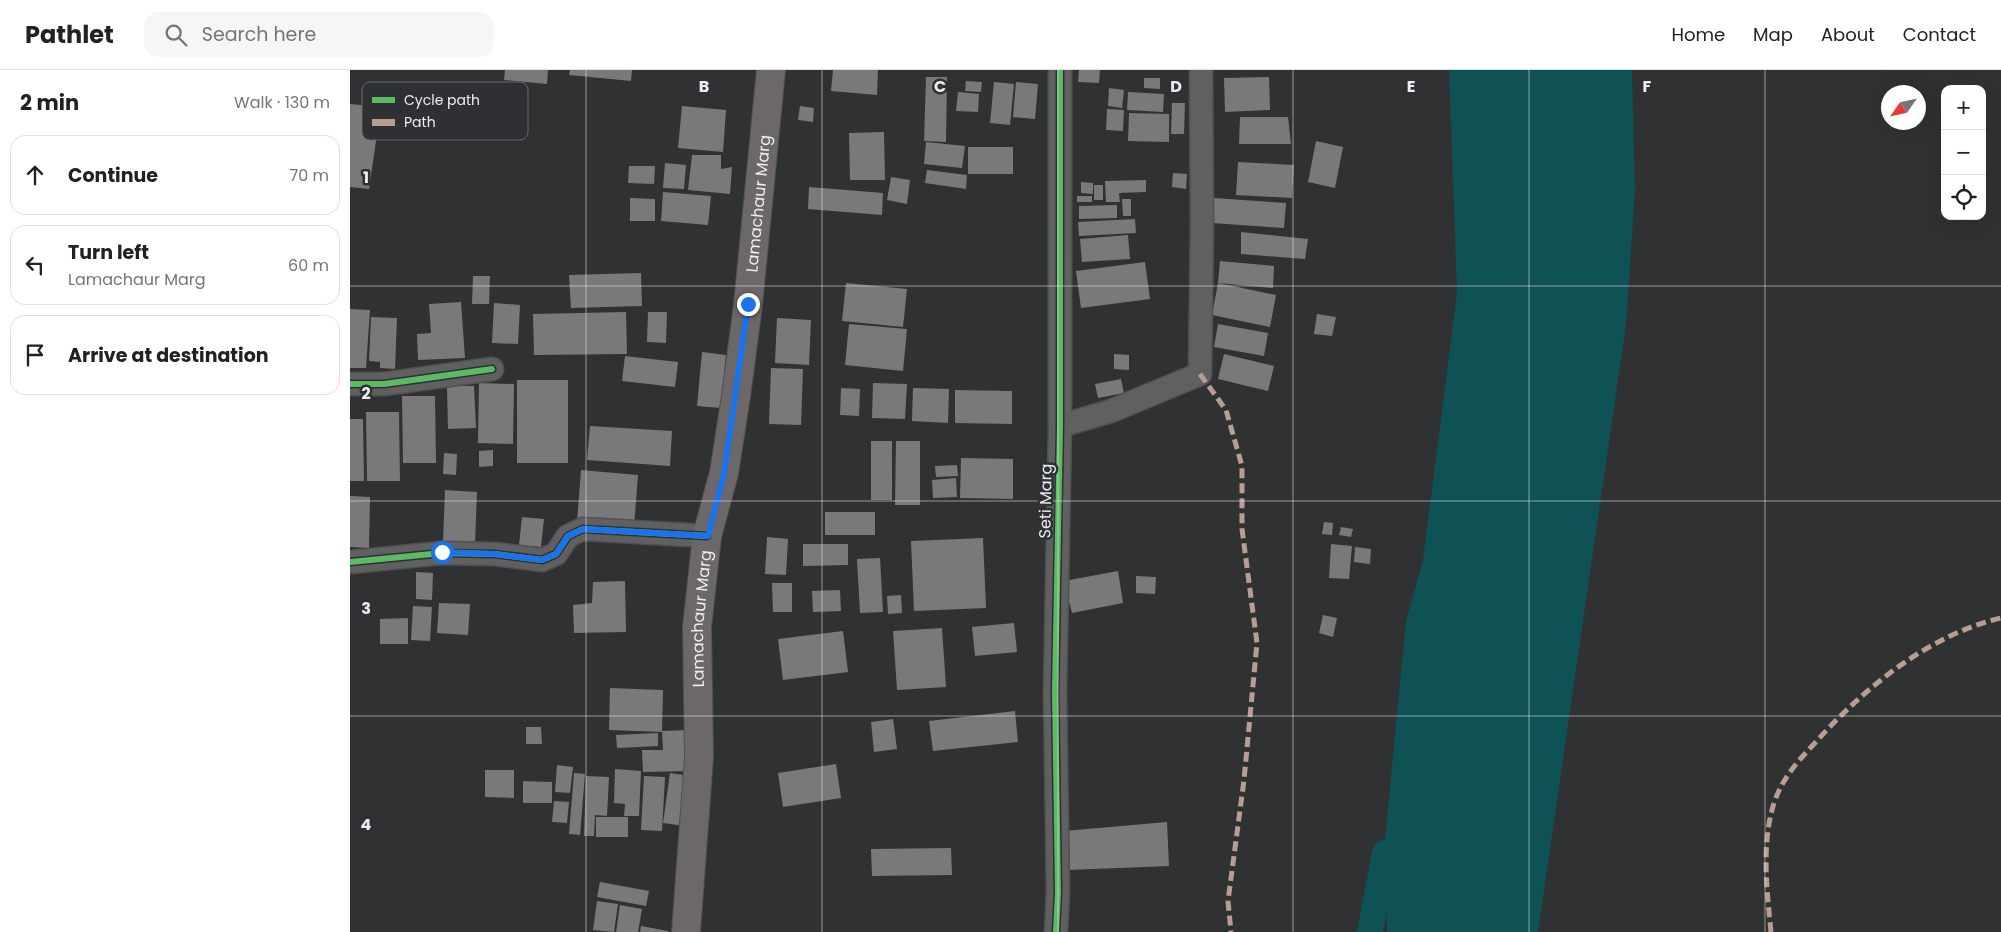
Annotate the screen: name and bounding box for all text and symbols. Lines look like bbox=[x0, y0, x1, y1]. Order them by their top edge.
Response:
search box bbox=[144, 12, 494, 57]
text: Pathlet bbox=[25, 18, 114, 51]
icon: search bbox=[162, 21, 190, 49]
text: Search here bbox=[202, 21, 316, 48]
text: Home bbox=[1671, 22, 1725, 47]
text: Map bbox=[1753, 22, 1793, 47]
text: About bbox=[1821, 22, 1875, 47]
text: Contact bbox=[1903, 22, 1976, 47]
text: B bbox=[699, 75, 709, 98]
text: C bbox=[934, 75, 946, 98]
text: D bbox=[1170, 75, 1182, 98]
text: E bbox=[1407, 75, 1415, 98]
text: F bbox=[1643, 75, 1652, 98]
legend bbox=[362, 82, 528, 140]
north arrow bbox=[1881, 85, 1926, 130]
map controls bbox=[1941, 85, 1986, 220]
button: + bbox=[1941, 85, 1986, 130]
text: 2 min bbox=[20, 88, 79, 117]
text: Cycle path bbox=[404, 90, 480, 110]
text: Walk · 130 m bbox=[234, 91, 330, 114]
text: Path bbox=[404, 112, 436, 132]
button: − bbox=[1941, 130, 1986, 175]
street label: Lamachaur Marg bbox=[740, 134, 777, 273]
icon: ahead bbox=[21, 161, 49, 189]
text: Continue bbox=[68, 162, 158, 189]
text: 70 m bbox=[289, 164, 329, 187]
text: 1 bbox=[363, 166, 369, 189]
button: locate bbox=[1941, 175, 1986, 220]
text: Turn left bbox=[68, 239, 149, 266]
icon: left bbox=[21, 251, 49, 279]
text: 60 m bbox=[288, 254, 329, 277]
text: Lamachaur Marg bbox=[68, 268, 206, 291]
route end bbox=[737, 293, 760, 316]
icon: arrive bbox=[21, 341, 49, 369]
text: Arrive at destination bbox=[68, 342, 269, 369]
text: 2 bbox=[361, 382, 371, 405]
street label: Seti Marg bbox=[1033, 463, 1058, 539]
route start bbox=[431, 541, 454, 564]
street label: Lamachaur Marg bbox=[686, 549, 717, 688]
text: 3 bbox=[361, 597, 371, 620]
text: 4 bbox=[361, 813, 372, 836]

